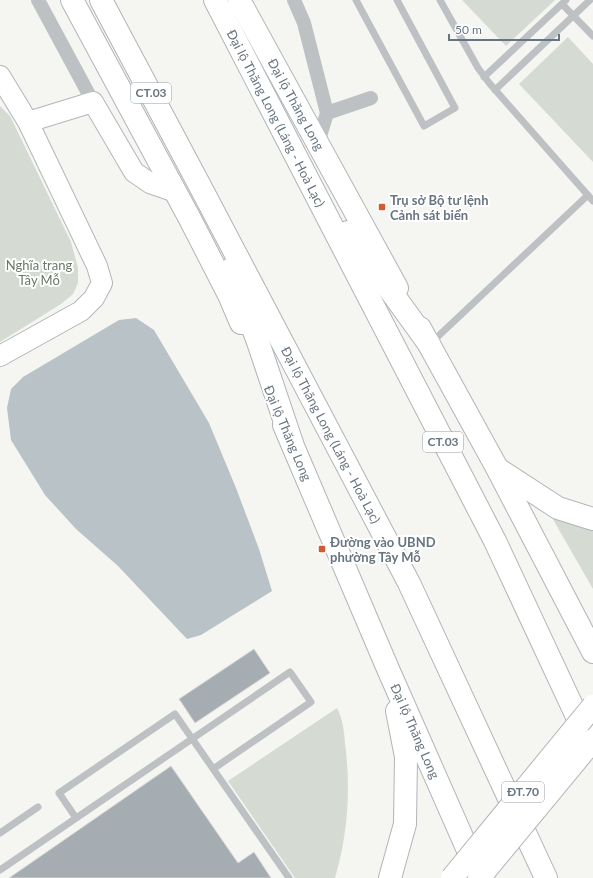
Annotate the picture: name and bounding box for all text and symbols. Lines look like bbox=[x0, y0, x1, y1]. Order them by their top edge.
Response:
scale bar bbox=[449, 16, 559, 42]
text: 50 m bbox=[455, 22, 482, 37]
street label: Đại lộ Thăng Long (Láng - Hoà Lạc) bbox=[224, 27, 329, 209]
street label: Đại lộ Thăng Long bbox=[265, 56, 328, 153]
road number: CT.03 bbox=[131, 83, 171, 103]
place label: Trụ sở Bộ tư lệnh Cảnh sát biển bbox=[390, 192, 489, 223]
marker: Trụ sở Bộ tư lệnh Cảnh sát biển bbox=[377, 202, 387, 212]
park label: Nghĩa trang Tây Mỗ bbox=[6, 257, 72, 288]
street label: Đại lộ Thăng Long (Láng - Hoà Lạc) bbox=[278, 344, 384, 526]
street label: Đại lộ Thăng Long bbox=[261, 383, 315, 483]
road number: CT.03 bbox=[423, 432, 463, 452]
place label: Đường vào UBND phường Tây Mỗ bbox=[330, 534, 436, 565]
marker: Đường vào UBND phường Tây Mỗ bbox=[317, 544, 327, 554]
street label: Đại lộ Thăng Long bbox=[387, 681, 443, 781]
road number: ĐT.70 bbox=[502, 782, 544, 802]

